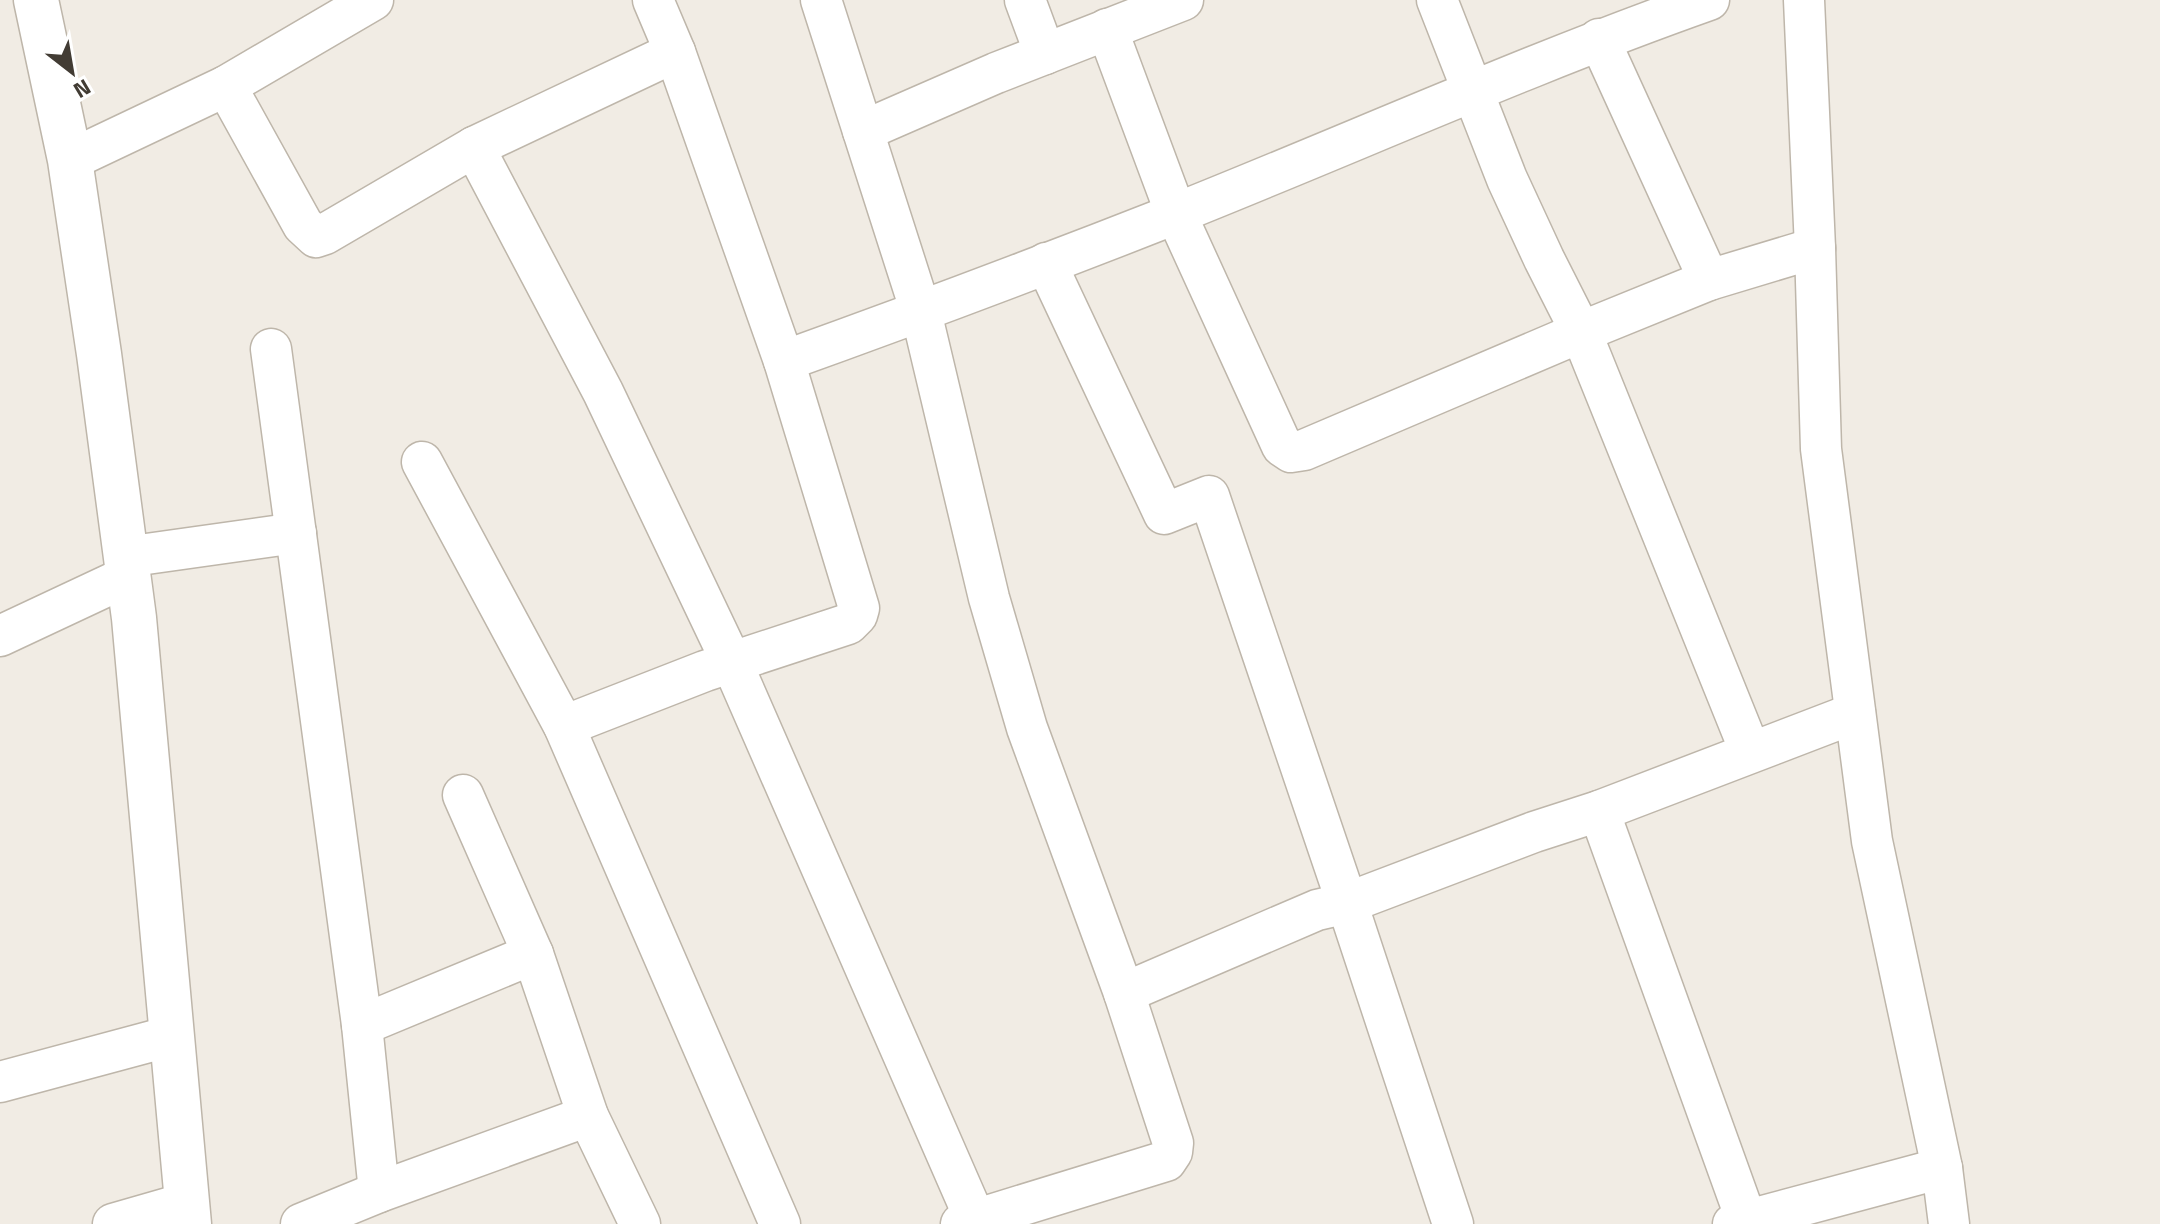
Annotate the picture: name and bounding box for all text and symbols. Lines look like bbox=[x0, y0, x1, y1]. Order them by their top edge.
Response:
north arrow bbox=[32, 32, 112, 112]
text: N bbox=[67, 71, 98, 108]

